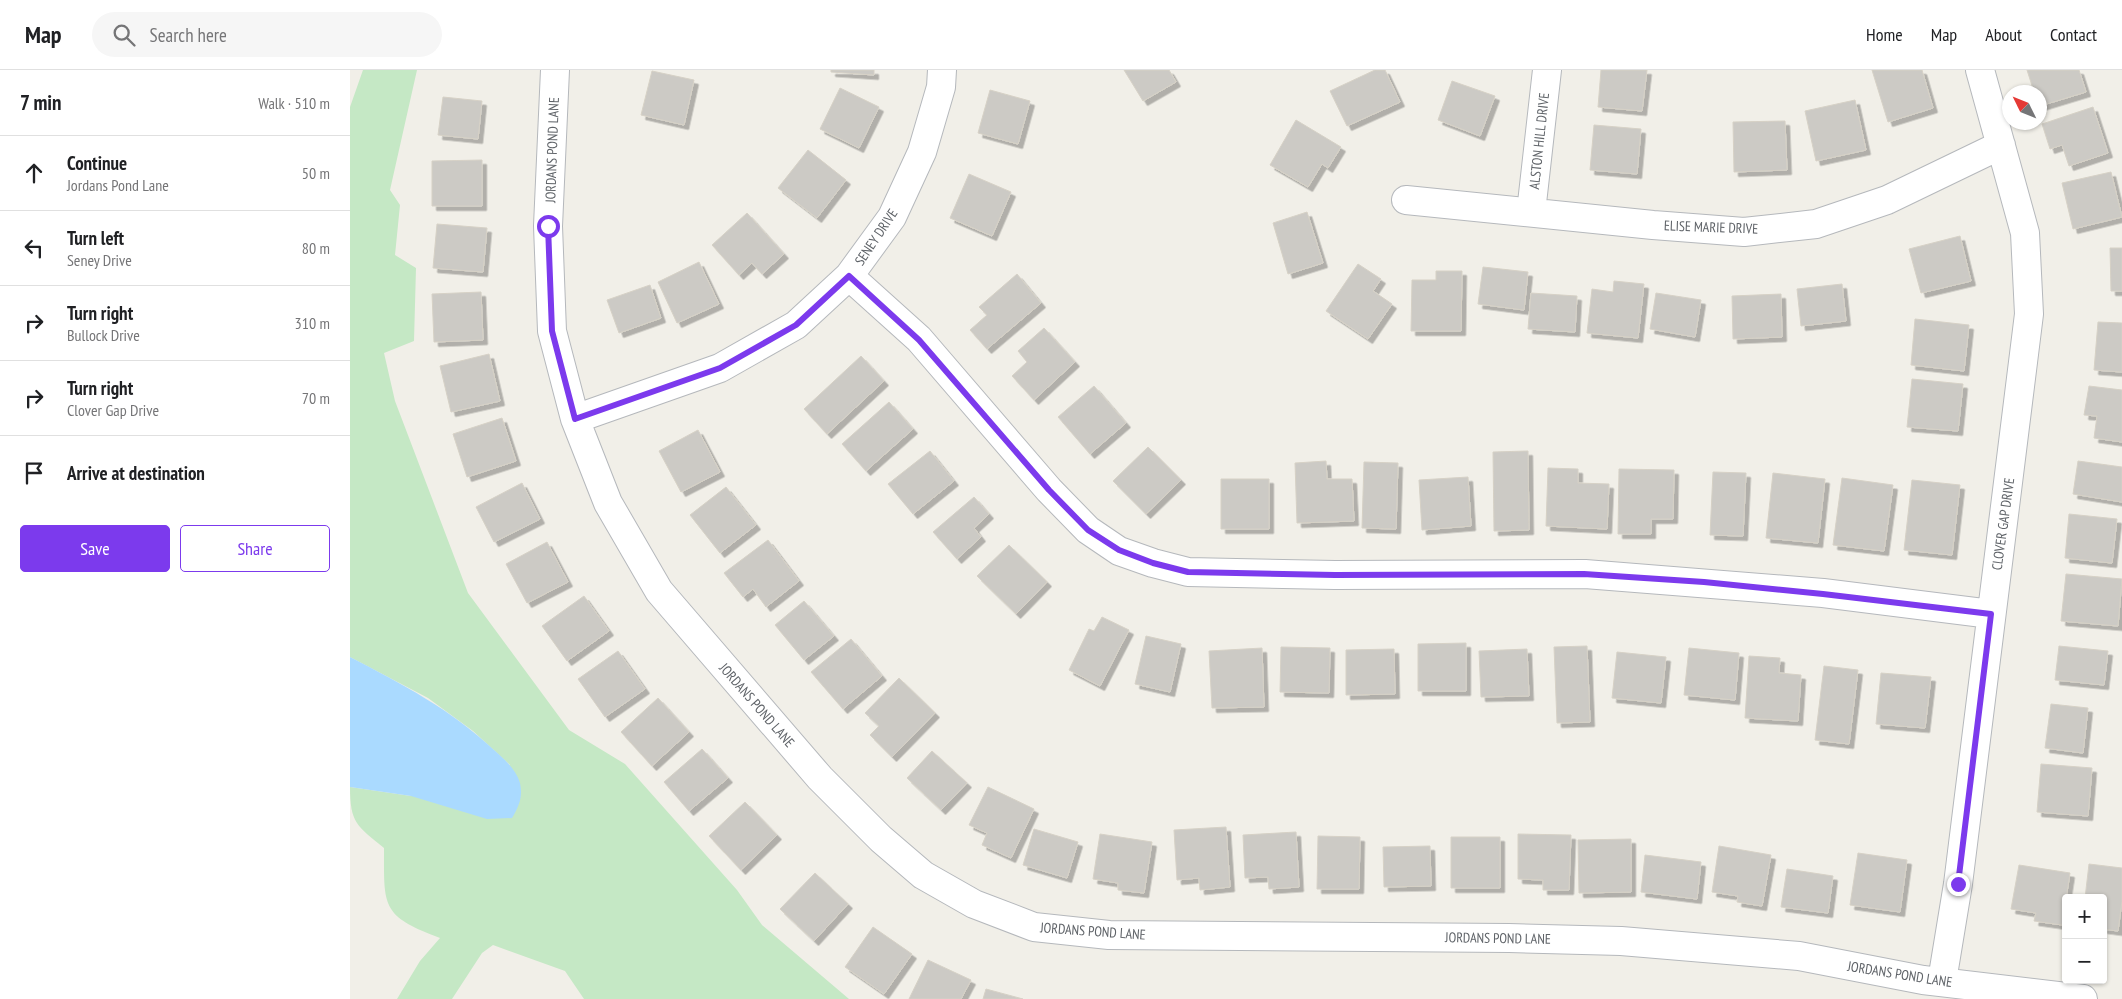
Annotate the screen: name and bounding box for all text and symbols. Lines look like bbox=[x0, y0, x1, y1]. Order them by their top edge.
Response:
search box bbox=[92, 12, 442, 57]
text: Map bbox=[25, 19, 62, 50]
icon: search bbox=[110, 21, 138, 49]
text: Search here bbox=[150, 23, 227, 47]
text: Home bbox=[1866, 23, 1903, 46]
text: Map bbox=[1931, 23, 1957, 46]
text: About bbox=[1985, 23, 2022, 46]
text: Contact bbox=[2050, 23, 2097, 46]
north arrow bbox=[2002, 85, 2047, 130]
text: 7 min bbox=[20, 89, 62, 116]
street label: ALSTON HILL DRIVE bbox=[1525, 92, 1553, 190]
text: Walk · 510 m bbox=[258, 93, 330, 113]
street label: JORDANS POND LANE bbox=[541, 97, 563, 204]
text: Continue bbox=[67, 151, 127, 175]
icon: ahead bbox=[20, 159, 48, 187]
text: 50 m bbox=[302, 163, 330, 183]
text: Jordans Pond Lane bbox=[67, 175, 169, 195]
street label: SENEY DRIVE bbox=[851, 205, 901, 269]
route start bbox=[537, 215, 560, 238]
street label: ELISE MARIE DRIVE bbox=[1664, 216, 1758, 238]
text: Turn left bbox=[67, 226, 124, 250]
icon: left bbox=[20, 234, 48, 262]
text: 80 m bbox=[302, 238, 330, 258]
text: Seney Drive bbox=[67, 250, 132, 270]
text: Turn right bbox=[67, 301, 133, 325]
icon: right bbox=[20, 309, 48, 337]
text: 310 m bbox=[295, 313, 330, 333]
text: Bullock Drive bbox=[67, 325, 140, 345]
text: Turn right bbox=[67, 376, 133, 400]
icon: right bbox=[20, 384, 48, 412]
text: 70 m bbox=[302, 388, 330, 408]
text: Clover Gap Drive bbox=[67, 400, 159, 420]
icon: arrive bbox=[20, 459, 48, 487]
text: Arrive at destination bbox=[67, 461, 205, 485]
street label: CLOVER GAP DRIVE bbox=[1988, 477, 2018, 571]
button: Save bbox=[20, 525, 170, 572]
button: Share bbox=[180, 525, 330, 572]
street label: JORDANS POND LANE bbox=[715, 658, 798, 751]
route end bbox=[1947, 873, 1970, 896]
map controls bbox=[2062, 894, 2107, 984]
button: + bbox=[2062, 894, 2107, 939]
street label: JORDANS POND LANE bbox=[1039, 918, 1146, 944]
street label: JORDANS POND LANE bbox=[1444, 928, 1551, 948]
button: − bbox=[2062, 939, 2107, 984]
street label: JORDANS POND LANE bbox=[1845, 957, 1954, 991]

